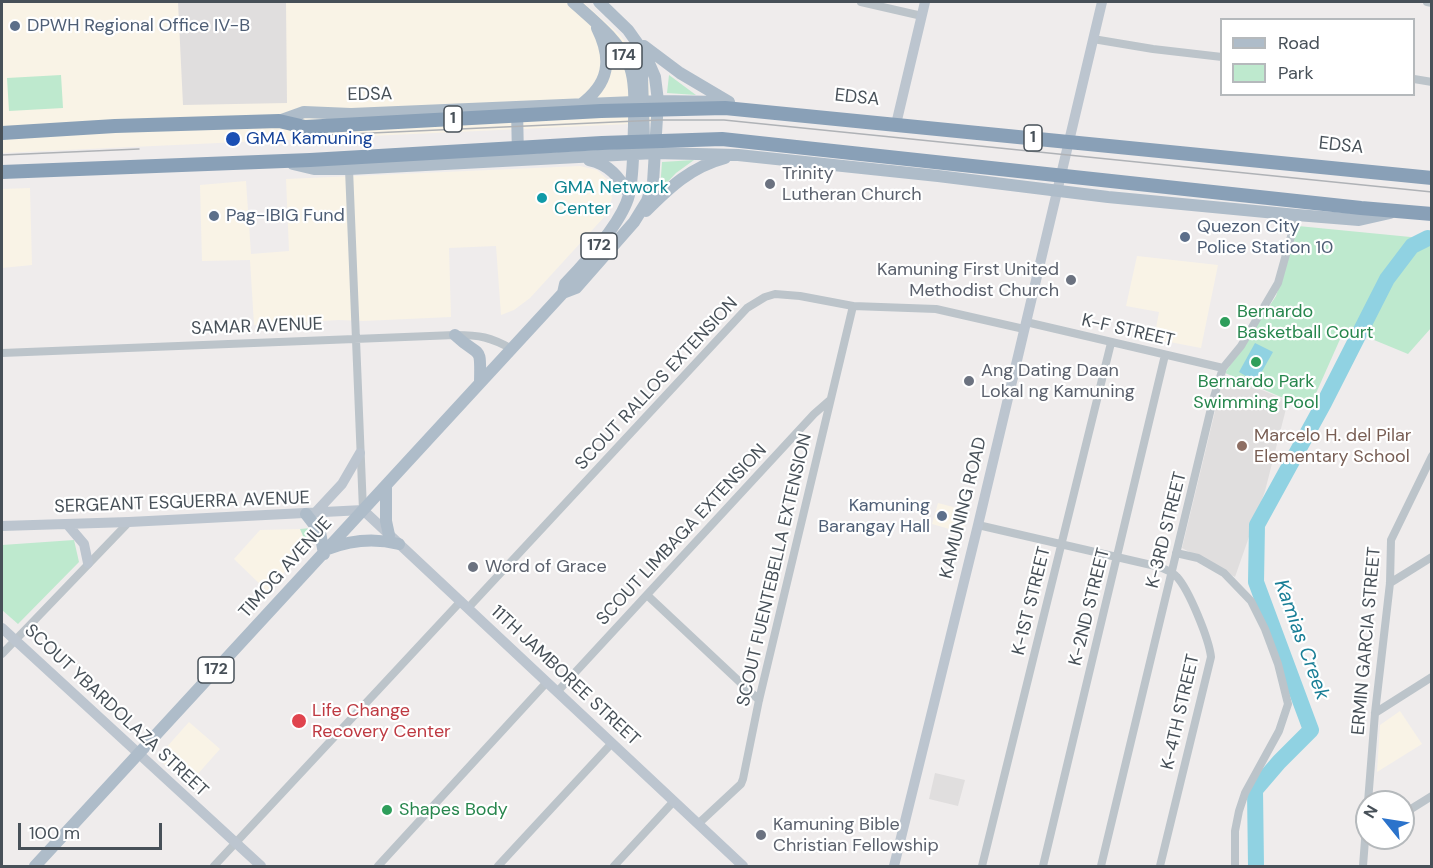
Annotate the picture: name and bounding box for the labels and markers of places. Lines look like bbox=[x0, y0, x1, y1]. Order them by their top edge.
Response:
place label: DPWH Regional Office IV-B bbox=[27, 15, 250, 37]
marker: DPWH Regional Office IV-B bbox=[8, 19, 22, 33]
place label: GMA Kamuning bbox=[246, 128, 373, 150]
marker: GMA Kamuning bbox=[224, 130, 242, 148]
place label: Trinity Lutheran Church bbox=[782, 163, 922, 206]
place label: GMA Network Center bbox=[554, 177, 669, 219]
marker: Trinity Lutheran Church bbox=[763, 177, 777, 191]
marker: GMA Network Center bbox=[535, 191, 549, 205]
place label: Pag-IBIG Fund bbox=[226, 205, 345, 227]
marker: Pag-IBIG Fund bbox=[207, 209, 221, 223]
place label: Quezon City Police Station 10 bbox=[1197, 216, 1333, 258]
marker: Quezon City Police Station 10 bbox=[1178, 230, 1192, 244]
place label: Kamuning First United Methodist Church bbox=[877, 259, 1059, 302]
marker: Kamuning First United Methodist Church bbox=[1064, 273, 1078, 287]
place label: Bernardo Basketball Court bbox=[1237, 301, 1374, 344]
marker: Bernardo Basketball Court bbox=[1218, 315, 1232, 329]
marker: Bernardo Park Swimming Pool bbox=[1249, 355, 1263, 369]
place label: Ang Dating Daan Lokal ng Kamuning bbox=[981, 360, 1135, 403]
place label: Bernardo Park Swimming Pool bbox=[1193, 371, 1319, 413]
marker: Ang Dating Daan Lokal ng Kamuning bbox=[962, 374, 976, 388]
place label: Marcelo H. del Pilar Elementary School bbox=[1254, 425, 1411, 468]
marker: Marcelo H. del Pilar Elementary School bbox=[1235, 439, 1249, 453]
place label: Kamuning Barangay Hall bbox=[818, 495, 930, 538]
marker: Kamuning Barangay Hall bbox=[935, 509, 949, 523]
place label: Word of Grace bbox=[485, 556, 607, 578]
marker: Word of Grace bbox=[466, 560, 480, 574]
place label: Life Change Recovery Center bbox=[312, 700, 451, 742]
marker: Life Change Recovery Center bbox=[290, 712, 308, 730]
place label: Shapes Body bbox=[399, 799, 508, 821]
marker: Shapes Body bbox=[380, 803, 394, 817]
place label: Kamuning Bible Christian Fellowship bbox=[773, 814, 939, 856]
marker: Kamuning Bible Christian Fellowship bbox=[754, 828, 768, 842]

